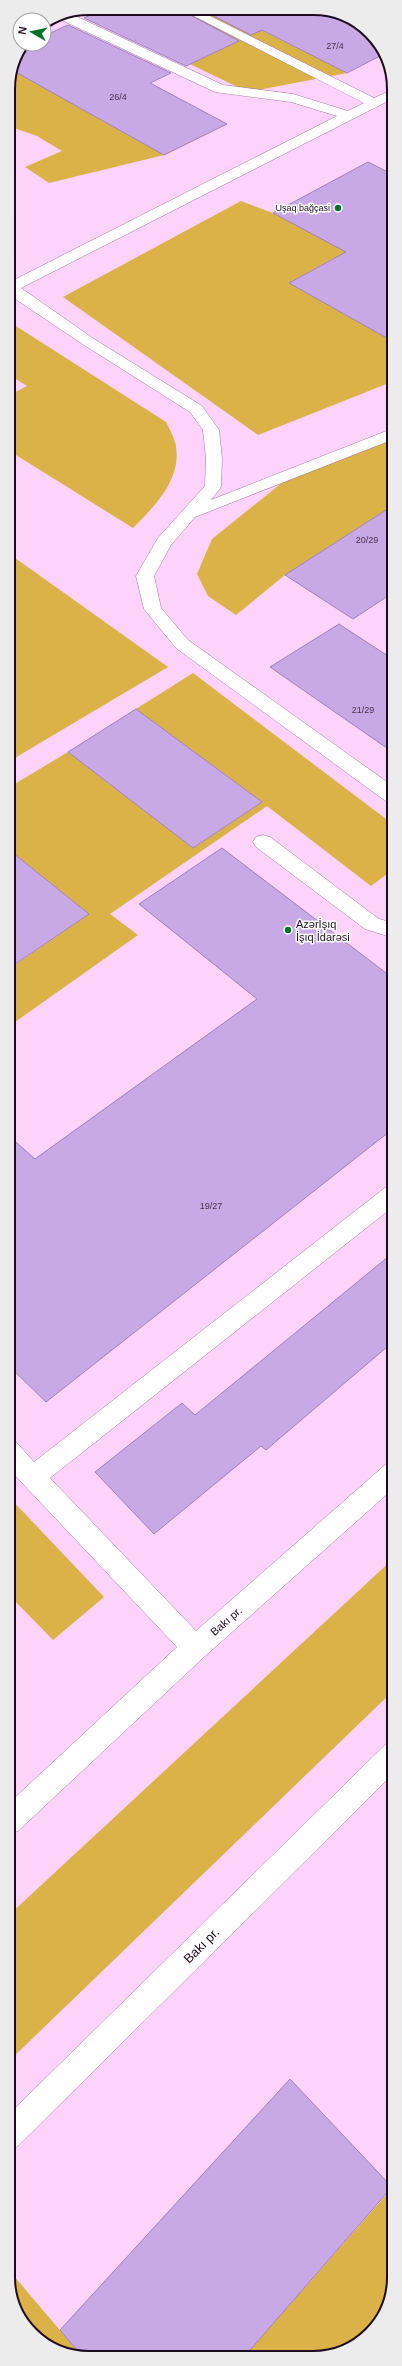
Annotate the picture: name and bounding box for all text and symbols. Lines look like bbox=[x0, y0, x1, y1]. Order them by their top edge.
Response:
north arrow bbox=[12, 12, 52, 52]
text: N bbox=[16, 26, 29, 35]
house number: 27/4 bbox=[326, 41, 344, 51]
house number: 26/4 bbox=[109, 92, 127, 102]
place label: Uşaq bağçasi bbox=[275, 203, 330, 213]
marker: Uşaq bağçasi bbox=[333, 203, 343, 213]
house number: 20/29 bbox=[356, 535, 378, 545]
house number: 21/29 bbox=[352, 705, 374, 715]
place label: Azərİşıq İşıq İdarəsi bbox=[296, 918, 350, 943]
marker: Azərİşıq İşıq İdarəsi bbox=[283, 925, 293, 935]
house number: 19/27 bbox=[200, 1201, 222, 1211]
street label: Bakı pr. bbox=[208, 1604, 244, 1638]
street label: Bakı pr. bbox=[180, 1924, 222, 1966]

